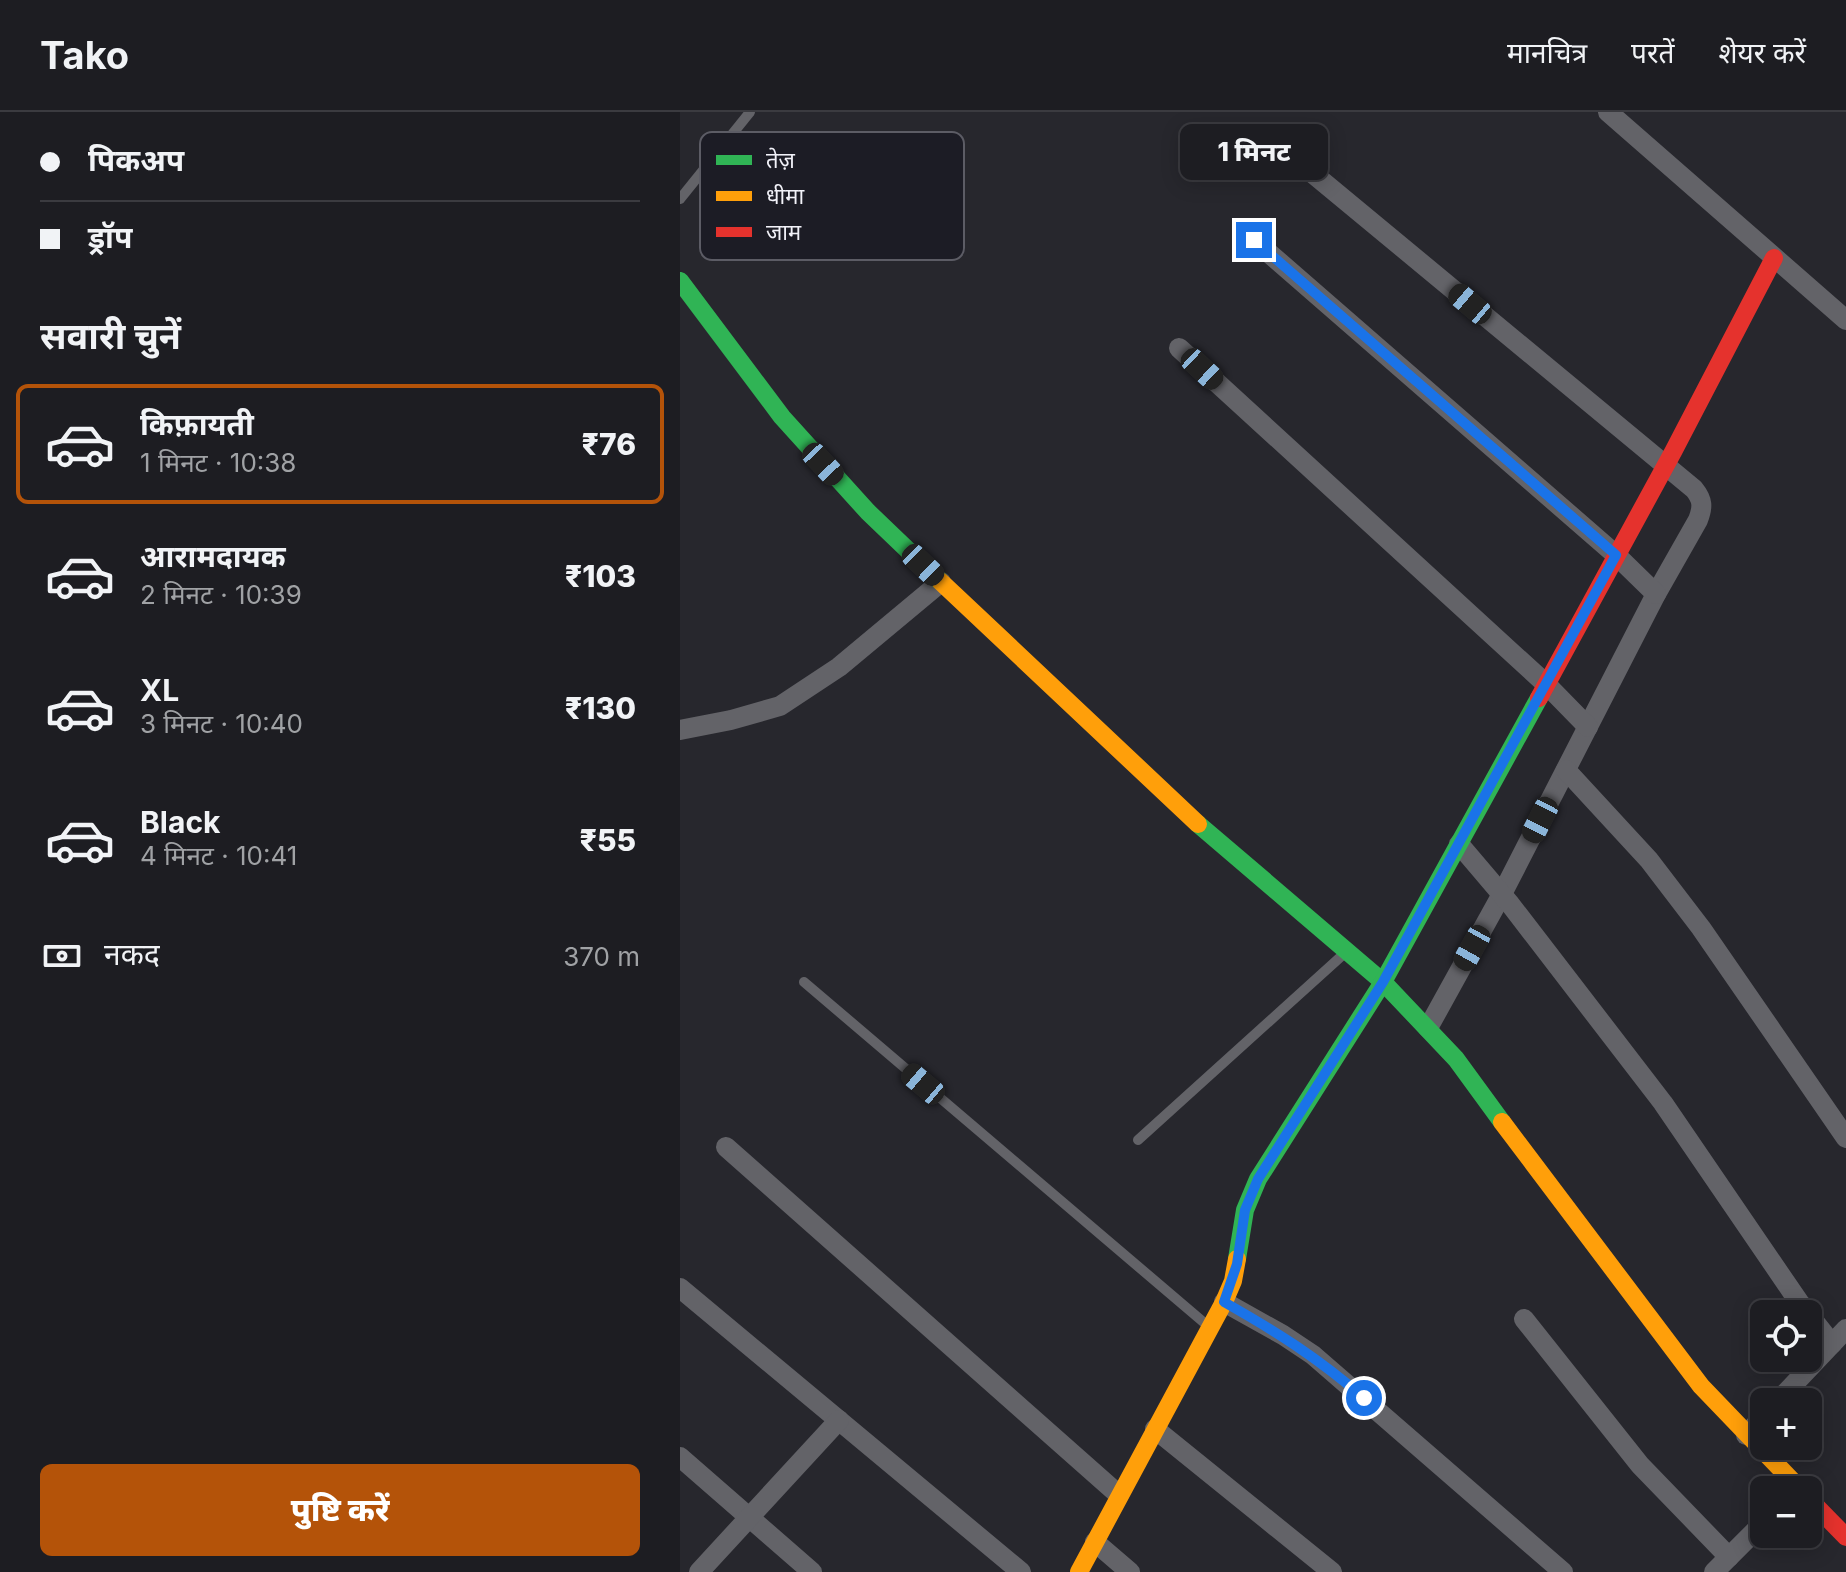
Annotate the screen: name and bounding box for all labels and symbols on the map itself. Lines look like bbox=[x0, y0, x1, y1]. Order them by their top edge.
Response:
callout: 1 मिनट bbox=[1180, 124, 1328, 180]
legend bbox=[700, 132, 964, 260]
text: तेज़ bbox=[766, 147, 796, 173]
text: धीमा bbox=[766, 183, 804, 209]
text: जाम bbox=[766, 219, 802, 245]
route end bbox=[1236, 222, 1272, 258]
car bbox=[1444, 279, 1496, 329]
car bbox=[1176, 344, 1228, 394]
car bbox=[798, 438, 848, 490]
car bbox=[897, 540, 949, 590]
car bbox=[1518, 793, 1562, 847]
car bbox=[1450, 921, 1494, 975]
car bbox=[897, 1059, 949, 1109]
route start bbox=[1346, 1380, 1382, 1416]

